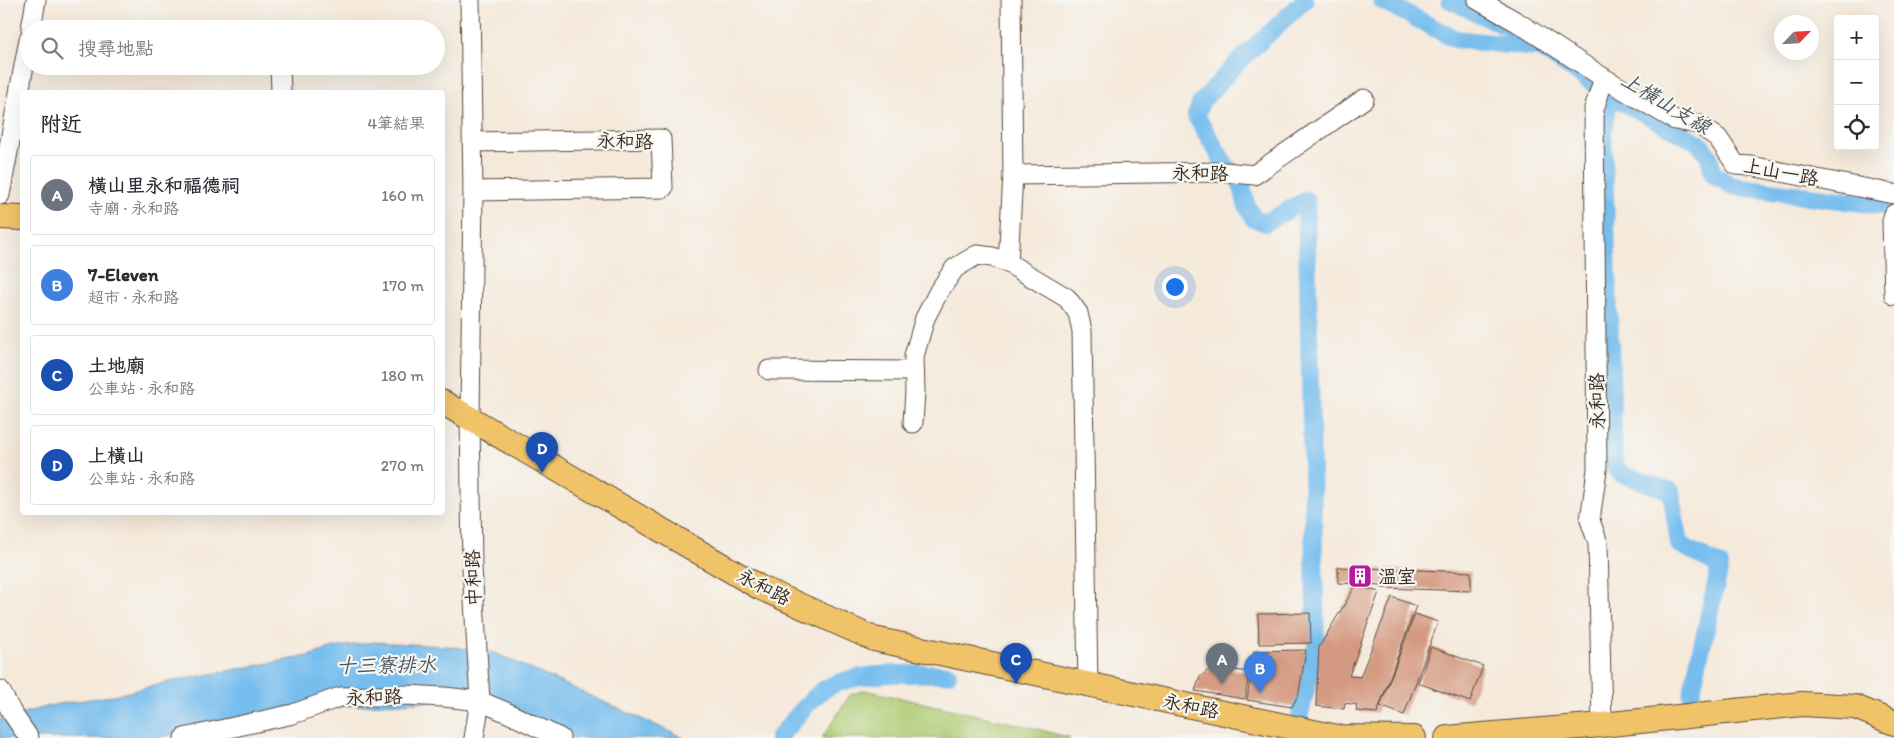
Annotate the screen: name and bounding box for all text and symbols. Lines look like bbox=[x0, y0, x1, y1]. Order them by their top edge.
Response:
north arrow bbox=[1774, 15, 1819, 60]
map controls bbox=[1834, 15, 1879, 150]
button: + bbox=[1834, 15, 1879, 60]
search box bbox=[20, 20, 445, 75]
icon: search bbox=[38, 34, 66, 62]
text: 搜尋地點 bbox=[78, 37, 154, 60]
button: − bbox=[1834, 60, 1879, 105]
water label: 上橫山支線 bbox=[1617, 67, 1716, 140]
button: locate bbox=[1834, 105, 1879, 150]
text: 附近 bbox=[40, 111, 82, 136]
text: 4筆結果 bbox=[367, 114, 425, 133]
street label: 永和路 bbox=[596, 129, 654, 153]
street label: 上山一路 bbox=[1741, 153, 1821, 191]
street label: 永和路 bbox=[1171, 161, 1229, 185]
text: 橫山里永和福德祠 bbox=[88, 174, 240, 197]
text: A bbox=[52, 186, 62, 205]
text: 160 m bbox=[381, 186, 424, 205]
text: 寺廟 · 永和路 bbox=[88, 199, 179, 218]
text: 7-Eleven bbox=[88, 263, 159, 286]
your location bbox=[1162, 274, 1188, 300]
text: B bbox=[52, 276, 62, 295]
text: 170 m bbox=[382, 276, 424, 295]
text: 超市 · 永和路 bbox=[88, 288, 179, 307]
text: 土地廟 bbox=[88, 354, 145, 377]
text: C bbox=[52, 366, 62, 385]
text: 180 m bbox=[381, 366, 424, 385]
street label: 永和路 bbox=[1585, 372, 1609, 430]
text: 公車站 · 永和路 bbox=[88, 379, 195, 398]
pin: D bbox=[526, 432, 558, 473]
text: 上橫山 bbox=[88, 444, 145, 467]
text: D bbox=[52, 456, 62, 475]
text: 270 m bbox=[381, 456, 424, 475]
text: 公車站 · 永和路 bbox=[88, 469, 195, 488]
street label: 中和路 bbox=[461, 549, 485, 607]
building icon: 溫室 bbox=[1347, 563, 1373, 589]
street label: 永和路 bbox=[733, 564, 795, 610]
place label: 溫室 bbox=[1378, 565, 1416, 588]
pin: C bbox=[1000, 643, 1032, 684]
pin: A bbox=[1206, 643, 1238, 684]
water label: 十三寮排水 bbox=[336, 652, 437, 678]
pin: B bbox=[1244, 652, 1276, 693]
street label: 永和路 bbox=[345, 685, 403, 709]
street label: 永和路 bbox=[1161, 689, 1221, 723]

